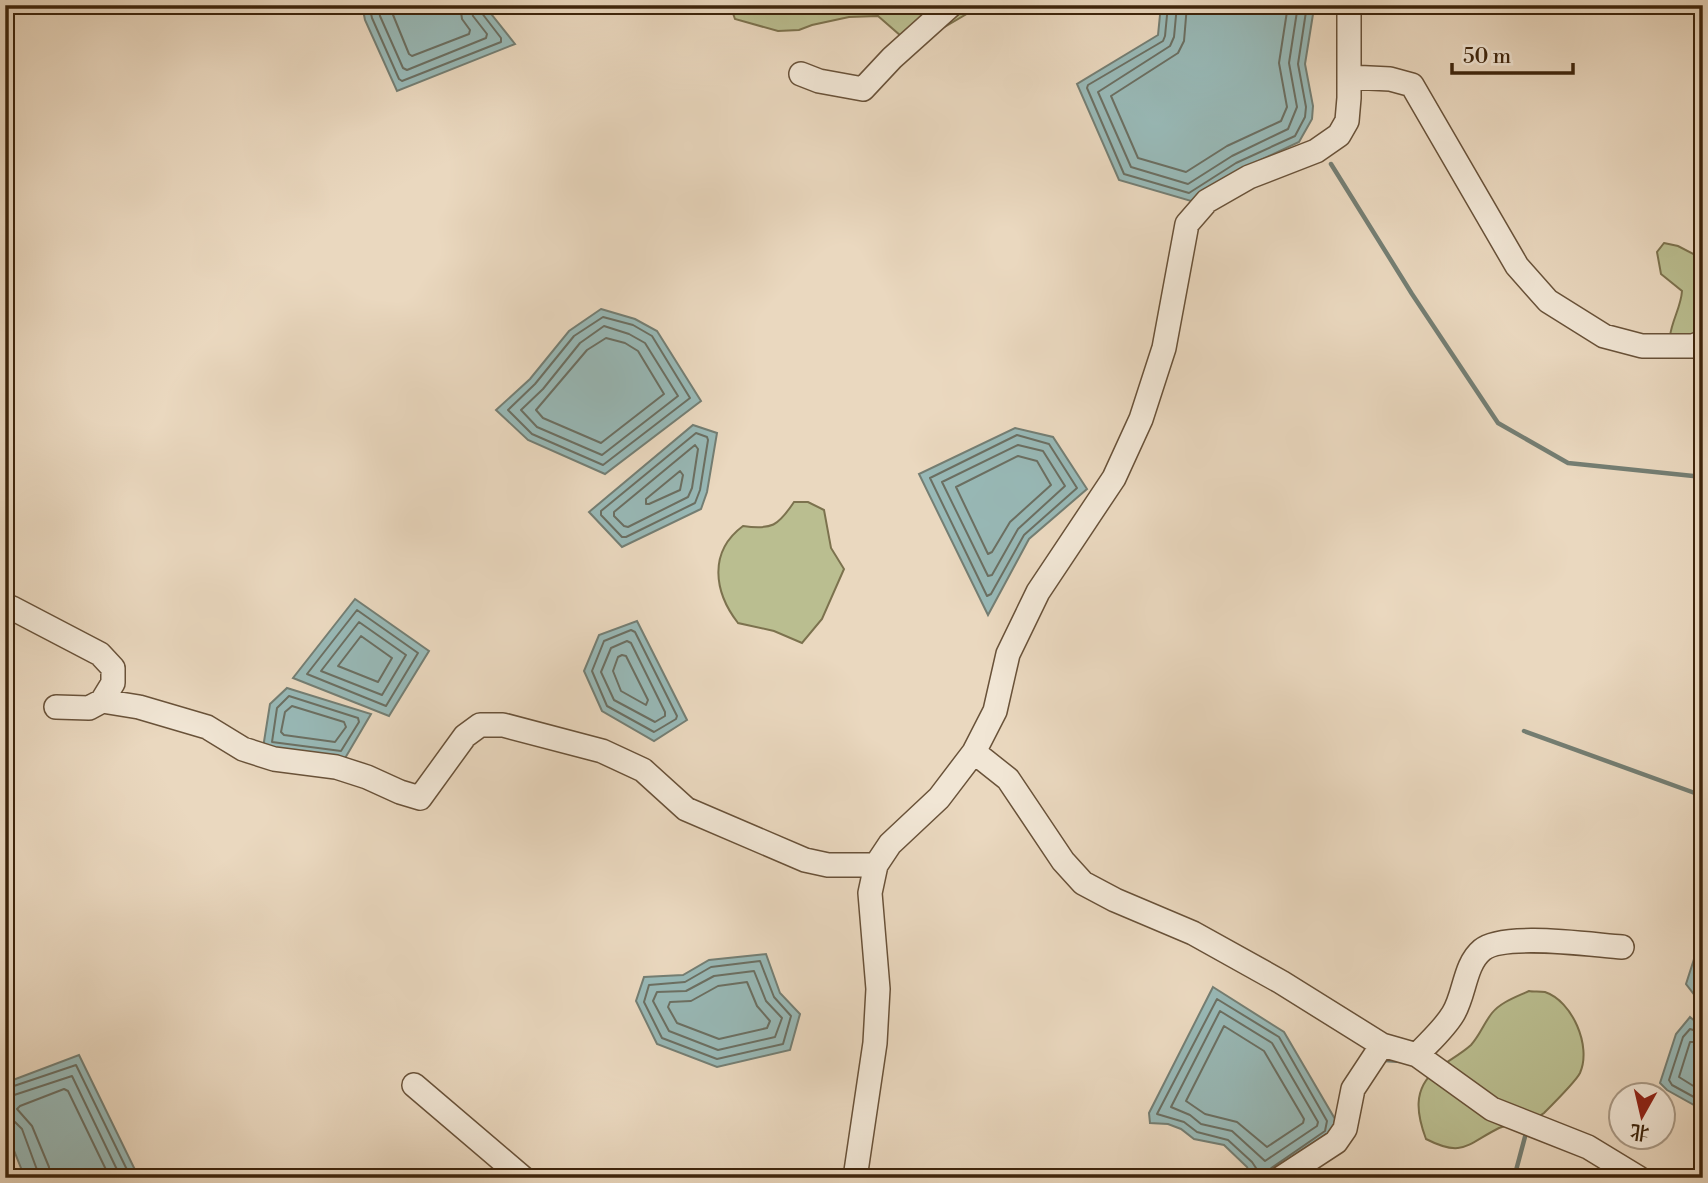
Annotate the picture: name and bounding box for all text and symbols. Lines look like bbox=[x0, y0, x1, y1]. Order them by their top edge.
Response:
scale bar bbox=[1452, 32, 1573, 76]
text: 50 m bbox=[1463, 44, 1511, 70]
north arrow bbox=[1606, 1082, 1676, 1152]
text: 北 bbox=[1629, 1119, 1651, 1145]

